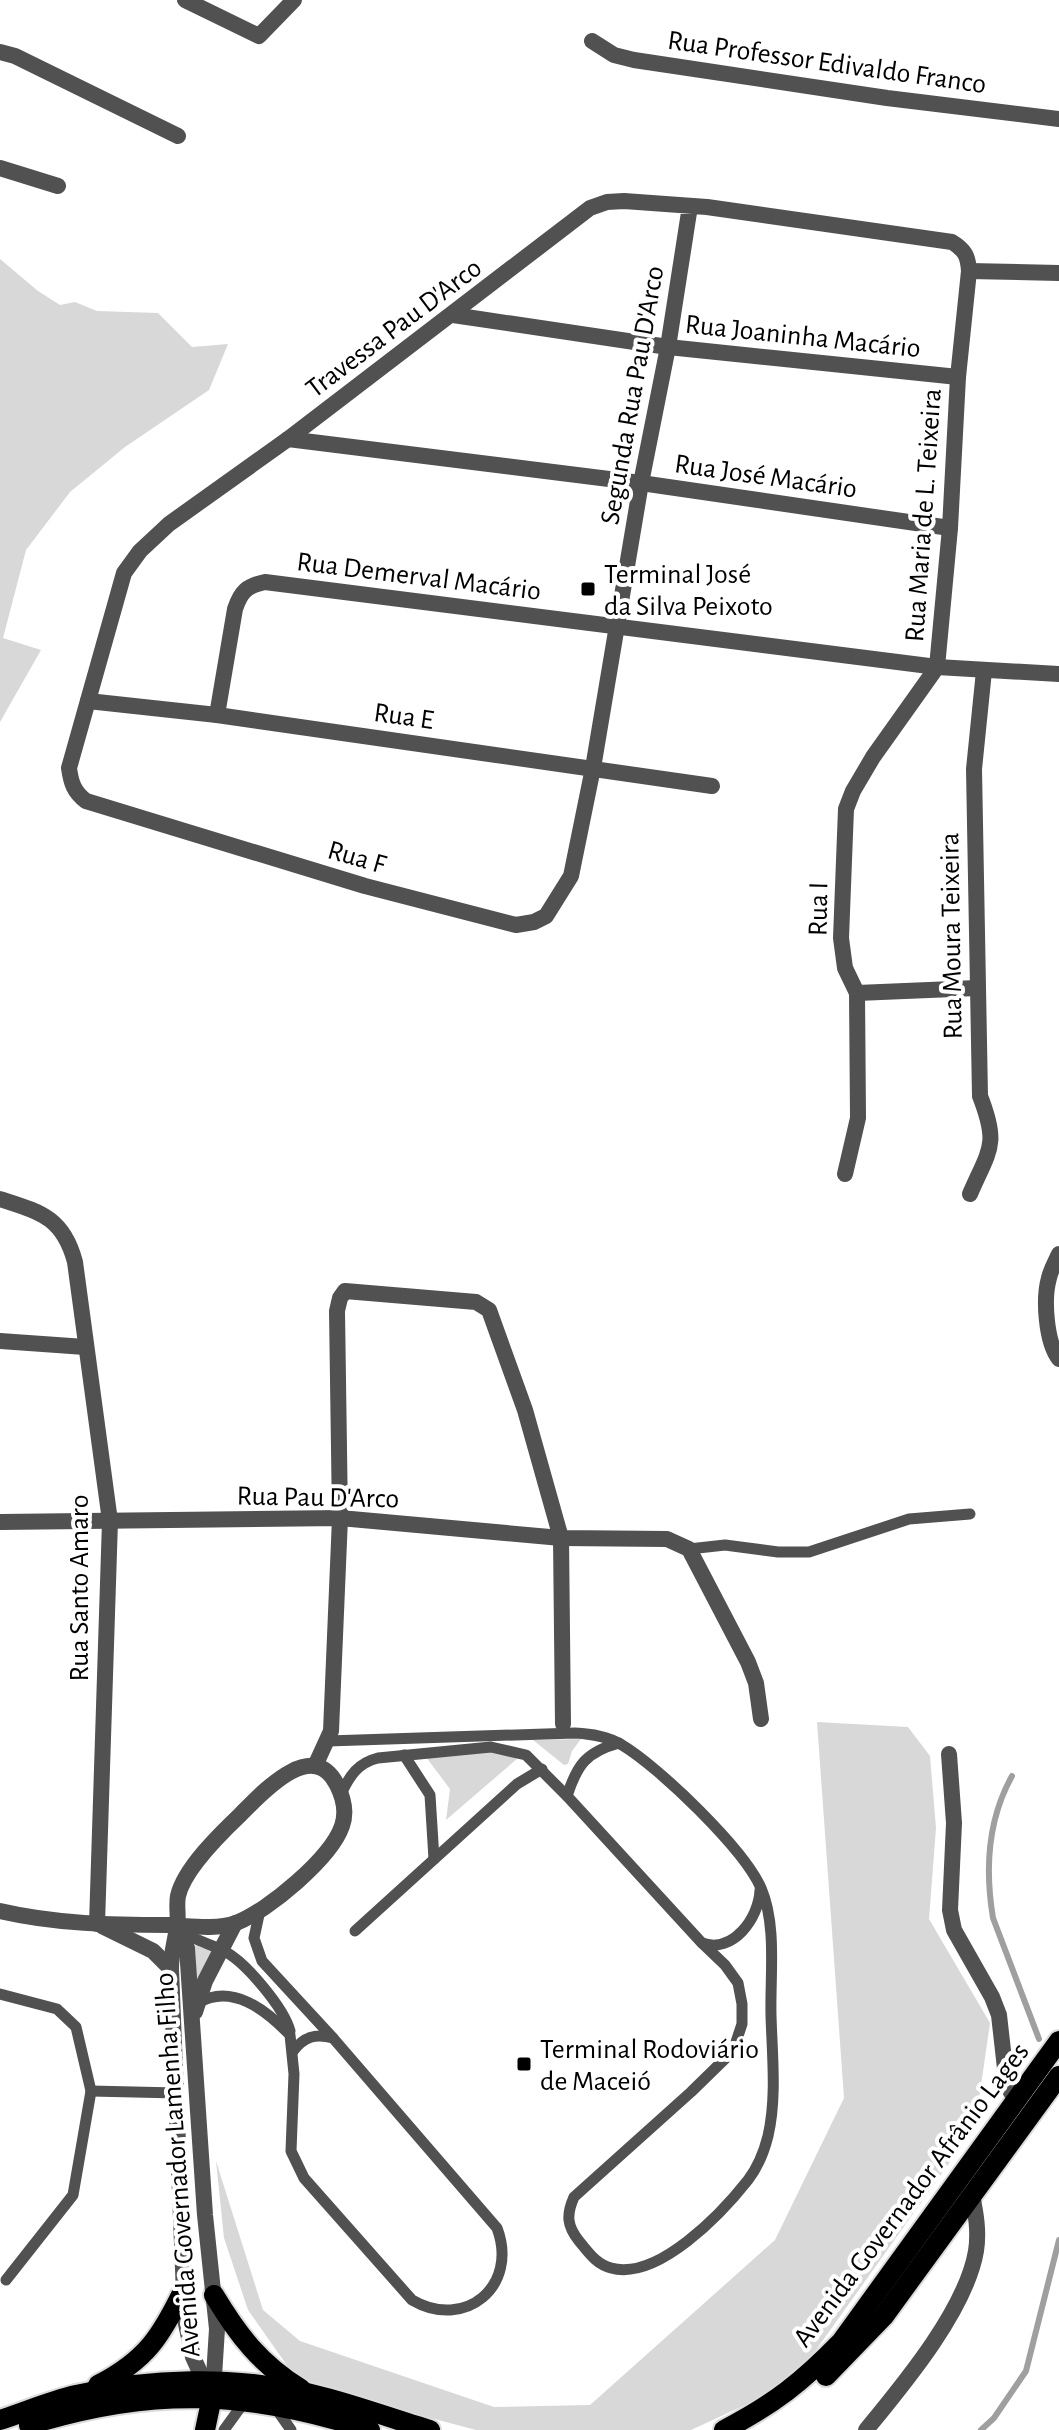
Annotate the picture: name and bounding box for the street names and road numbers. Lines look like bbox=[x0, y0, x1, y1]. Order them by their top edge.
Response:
street label: Rua Professor Edivaldo Franco bbox=[666, 27, 988, 99]
street label: Travessa Pau D'Arco bbox=[301, 254, 487, 403]
street label: Segunda Rua Pau D'Arco bbox=[596, 264, 670, 527]
street label: Rua Joaninha Macário bbox=[684, 311, 922, 363]
street label: Rua Maria de L. Teixeira bbox=[901, 387, 947, 643]
street label: Rua José Macário bbox=[673, 450, 859, 504]
street label: Rua Demerval Macário bbox=[295, 548, 542, 606]
street label: Rua E bbox=[372, 699, 436, 735]
street label: Rua Moura Teixeira bbox=[936, 832, 968, 1040]
street label: Rua F bbox=[324, 836, 389, 880]
street label: Rua I bbox=[805, 882, 833, 936]
street label: Rua Pau D'Arco bbox=[236, 1483, 400, 1513]
street label: Rua Santo Amaro bbox=[66, 1494, 94, 1682]
street label: Avenida Governador Lamenha Filho bbox=[151, 1972, 205, 2358]
street label: Avenida Governador Afrânio Lages bbox=[788, 2038, 1035, 2352]

